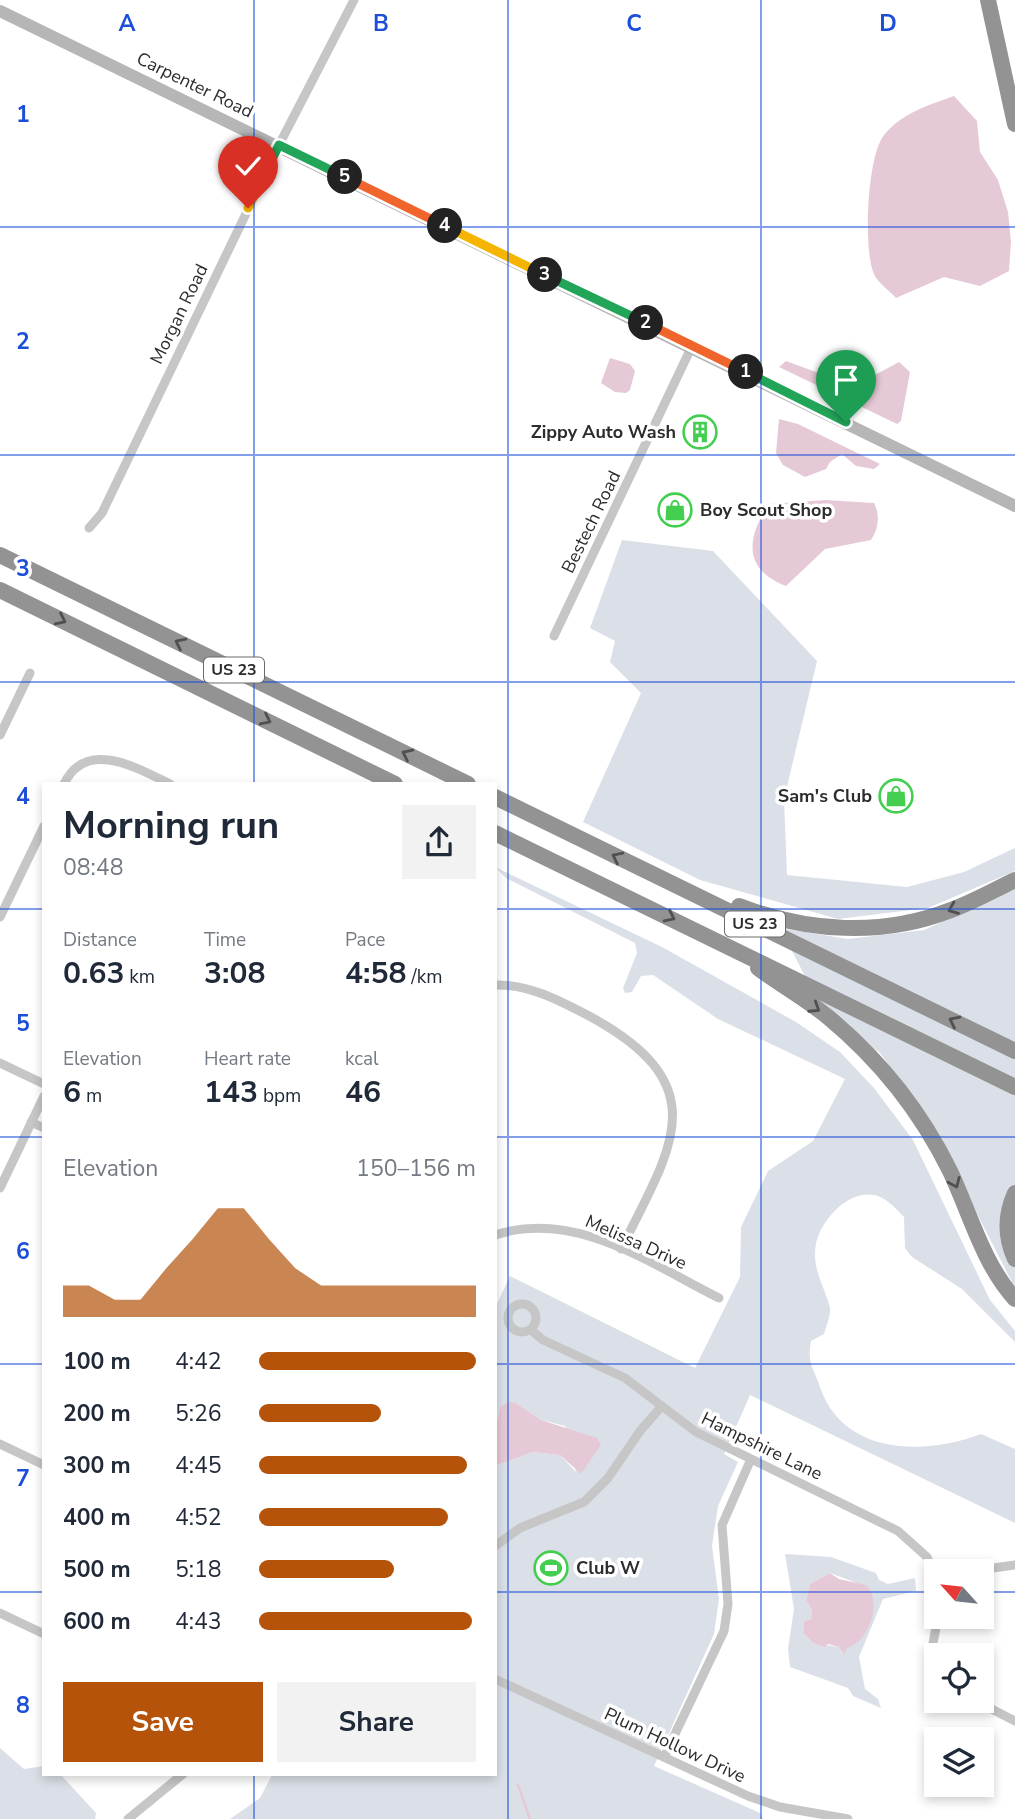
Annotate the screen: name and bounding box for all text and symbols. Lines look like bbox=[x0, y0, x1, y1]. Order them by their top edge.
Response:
text: A bbox=[118, 8, 136, 39]
text: B bbox=[373, 8, 389, 39]
text: C bbox=[626, 8, 642, 39]
text: D bbox=[879, 8, 897, 39]
street label: Carpenter Road bbox=[133, 46, 257, 124]
text: 1 bbox=[16, 99, 30, 130]
pin bbox=[218, 136, 278, 208]
icon: check bbox=[229, 147, 267, 185]
pin: 5 bbox=[328, 160, 362, 194]
text: 5 bbox=[339, 163, 350, 189]
pin: 4 bbox=[428, 208, 462, 244]
text: 4 bbox=[439, 212, 450, 238]
pin: 3 bbox=[528, 258, 562, 292]
street label: Morgan Road bbox=[144, 260, 214, 368]
text: 3 bbox=[539, 261, 550, 287]
pin: 2 bbox=[628, 306, 664, 340]
text: 2 bbox=[640, 309, 651, 335]
text: 2 bbox=[16, 326, 30, 357]
pin bbox=[816, 350, 876, 422]
pin: 1 bbox=[728, 354, 764, 390]
text: 1 bbox=[740, 358, 751, 384]
icon: arrive bbox=[827, 361, 865, 399]
building icon: Zippy Auto Wash bbox=[681, 413, 719, 451]
place label: Zippy Auto Wash bbox=[531, 420, 676, 444]
street label: Bestech Road bbox=[556, 467, 626, 577]
shop icon: Boy Scout Shop bbox=[656, 491, 694, 529]
place label: Boy Scout Shop bbox=[700, 498, 832, 522]
text: 3 bbox=[16, 553, 30, 584]
one-way arrow bbox=[54, 611, 66, 625]
one-way arrow bbox=[175, 638, 187, 652]
road number: US 23 bbox=[204, 657, 264, 682]
one-way arrow bbox=[259, 712, 271, 726]
one-way arrow bbox=[402, 748, 414, 762]
shop icon: Sam's Club bbox=[877, 777, 915, 815]
text: 4 bbox=[16, 781, 30, 812]
place label: Sam's Club bbox=[778, 784, 872, 808]
text: Morning run bbox=[63, 800, 279, 851]
button: share bbox=[402, 805, 476, 879]
one-way arrow bbox=[612, 851, 624, 865]
text: 08:48 bbox=[63, 852, 123, 883]
one-way arrow bbox=[948, 900, 960, 914]
one-way arrow bbox=[663, 909, 675, 923]
road number: US 23 bbox=[725, 912, 785, 936]
text: Distance bbox=[63, 927, 137, 953]
text: Time bbox=[204, 927, 246, 953]
text: Pace bbox=[345, 927, 385, 953]
text: 0.63 bbox=[63, 953, 124, 994]
text: 3:08 bbox=[204, 953, 265, 994]
text: 4:58 bbox=[345, 953, 406, 994]
text: km bbox=[124, 964, 155, 990]
text: /km bbox=[406, 964, 442, 990]
one-way arrow bbox=[807, 999, 820, 1012]
text: 5 bbox=[16, 1008, 30, 1039]
one-way arrow bbox=[949, 1015, 961, 1029]
text: Elevation bbox=[63, 1046, 142, 1072]
text: Heart rate bbox=[204, 1046, 291, 1072]
text: kcal bbox=[345, 1046, 379, 1072]
text: 6 bbox=[63, 1072, 81, 1113]
text: 143 bbox=[204, 1072, 258, 1113]
text: 46 bbox=[345, 1072, 381, 1113]
text: m bbox=[81, 1083, 102, 1109]
text: bpm bbox=[258, 1083, 301, 1109]
text: Elevation bbox=[63, 1153, 158, 1184]
text: 150–156 m bbox=[356, 1153, 476, 1184]
one-way arrow bbox=[947, 1176, 961, 1188]
street label: Melissa Drive bbox=[581, 1209, 691, 1275]
text: 6 bbox=[16, 1236, 30, 1267]
text: 100 m bbox=[63, 1346, 131, 1377]
text: 4:42 bbox=[175, 1346, 222, 1377]
text: 200 m bbox=[63, 1398, 131, 1429]
text: 5:26 bbox=[175, 1398, 222, 1429]
street label: Hampshire Lane bbox=[697, 1406, 827, 1486]
text: 300 m bbox=[63, 1450, 131, 1481]
text: 4:45 bbox=[175, 1450, 222, 1481]
text: 7 bbox=[16, 1463, 30, 1494]
text: 400 m bbox=[63, 1502, 131, 1533]
text: 4:52 bbox=[175, 1502, 222, 1533]
sports icon: Club W bbox=[532, 1549, 570, 1587]
text: 500 m bbox=[63, 1554, 131, 1585]
text: 5:18 bbox=[175, 1554, 222, 1585]
place label: Club W bbox=[576, 1556, 640, 1580]
north arrow bbox=[924, 1559, 994, 1629]
map controls bbox=[924, 1559, 994, 1797]
text: 600 m bbox=[63, 1606, 131, 1637]
text: 4:43 bbox=[175, 1606, 222, 1637]
button: locate bbox=[924, 1643, 994, 1713]
button: Save bbox=[63, 1682, 263, 1762]
button: Share bbox=[277, 1682, 476, 1762]
text: 8 bbox=[16, 1690, 30, 1721]
street label: Plum Hollow Drive bbox=[600, 1702, 750, 1788]
button: layers bbox=[924, 1727, 994, 1797]

